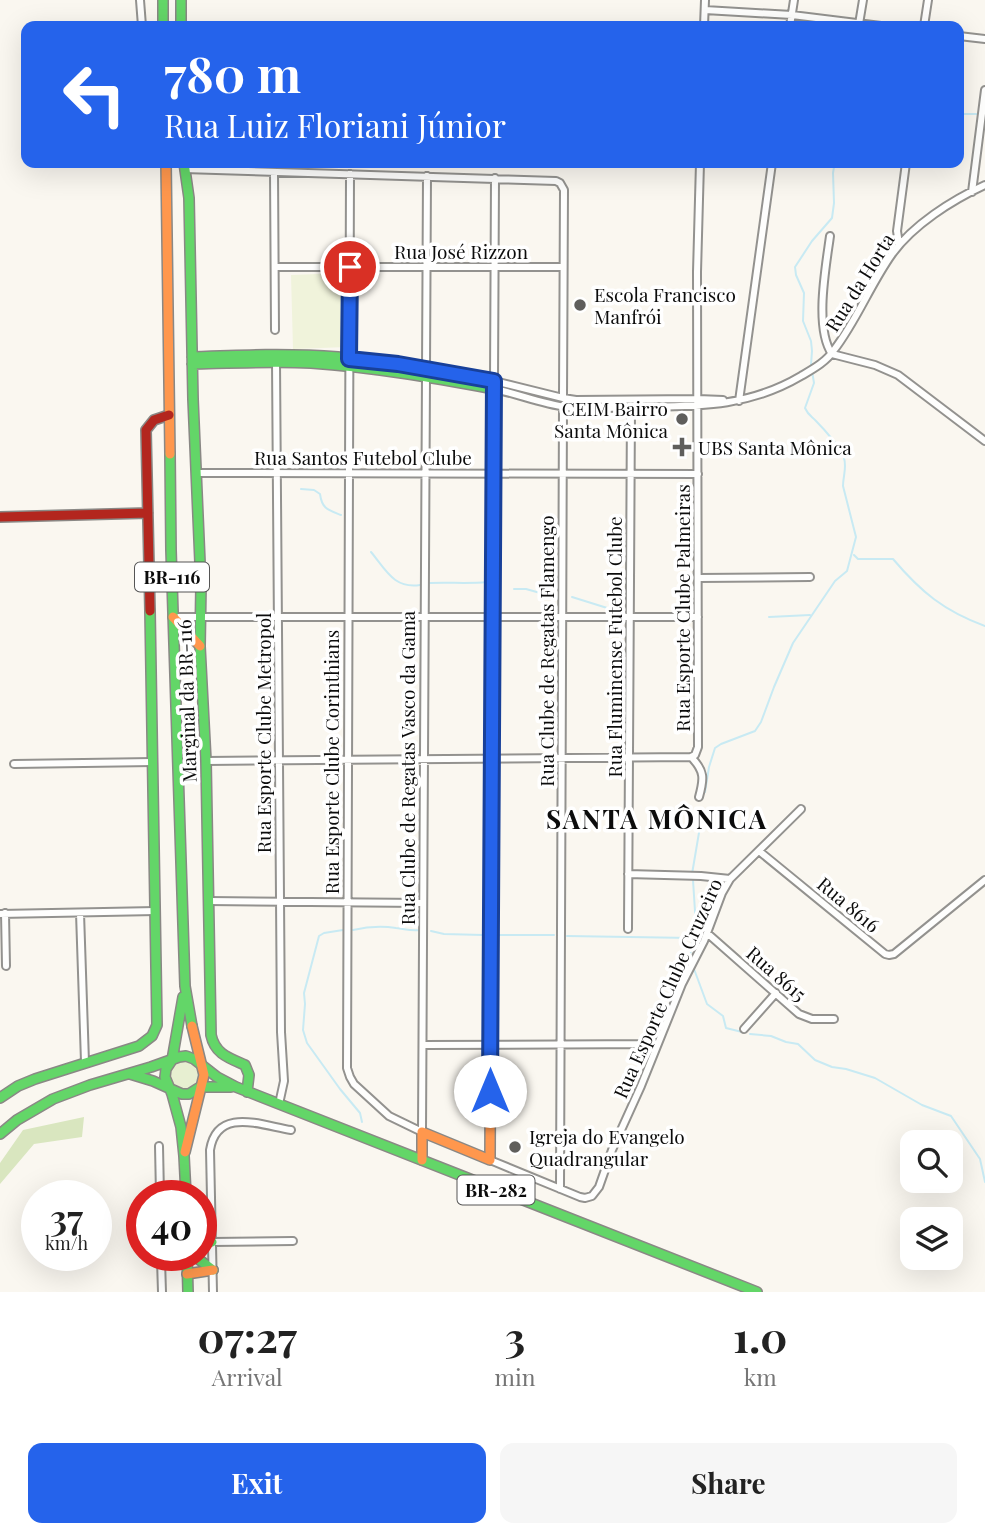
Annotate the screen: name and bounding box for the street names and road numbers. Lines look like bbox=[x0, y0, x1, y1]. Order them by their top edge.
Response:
street label: Rua da Horta bbox=[818, 227, 900, 336]
street label: Rua José Rizzon bbox=[394, 238, 529, 264]
street label: Rua Santos Futebol Clube bbox=[254, 444, 472, 470]
street label: Rua Esporte Clube Palmeiras bbox=[669, 484, 695, 732]
street label: Rua Clube de Regatas Flamengo bbox=[533, 515, 559, 787]
street label: Rua Fluminense Futebol Clube bbox=[601, 516, 627, 778]
road number: BR-116 bbox=[135, 562, 209, 592]
street label: Rua Clube de Regatas Vasco da Gama bbox=[394, 610, 420, 925]
street label: Rua Esporte Clube Metropol bbox=[250, 612, 276, 853]
street label: Marginal da BR-116 bbox=[170, 619, 202, 783]
street label: Rua Esporte Clube Corinthians bbox=[318, 630, 344, 894]
street label: Rua 8616 bbox=[812, 870, 886, 938]
street label: Rua Esporte Clube Cruzeiro bbox=[607, 874, 727, 1102]
street label: Rua 8615 bbox=[741, 940, 813, 1006]
road number: BR-282 bbox=[458, 1176, 534, 1204]

